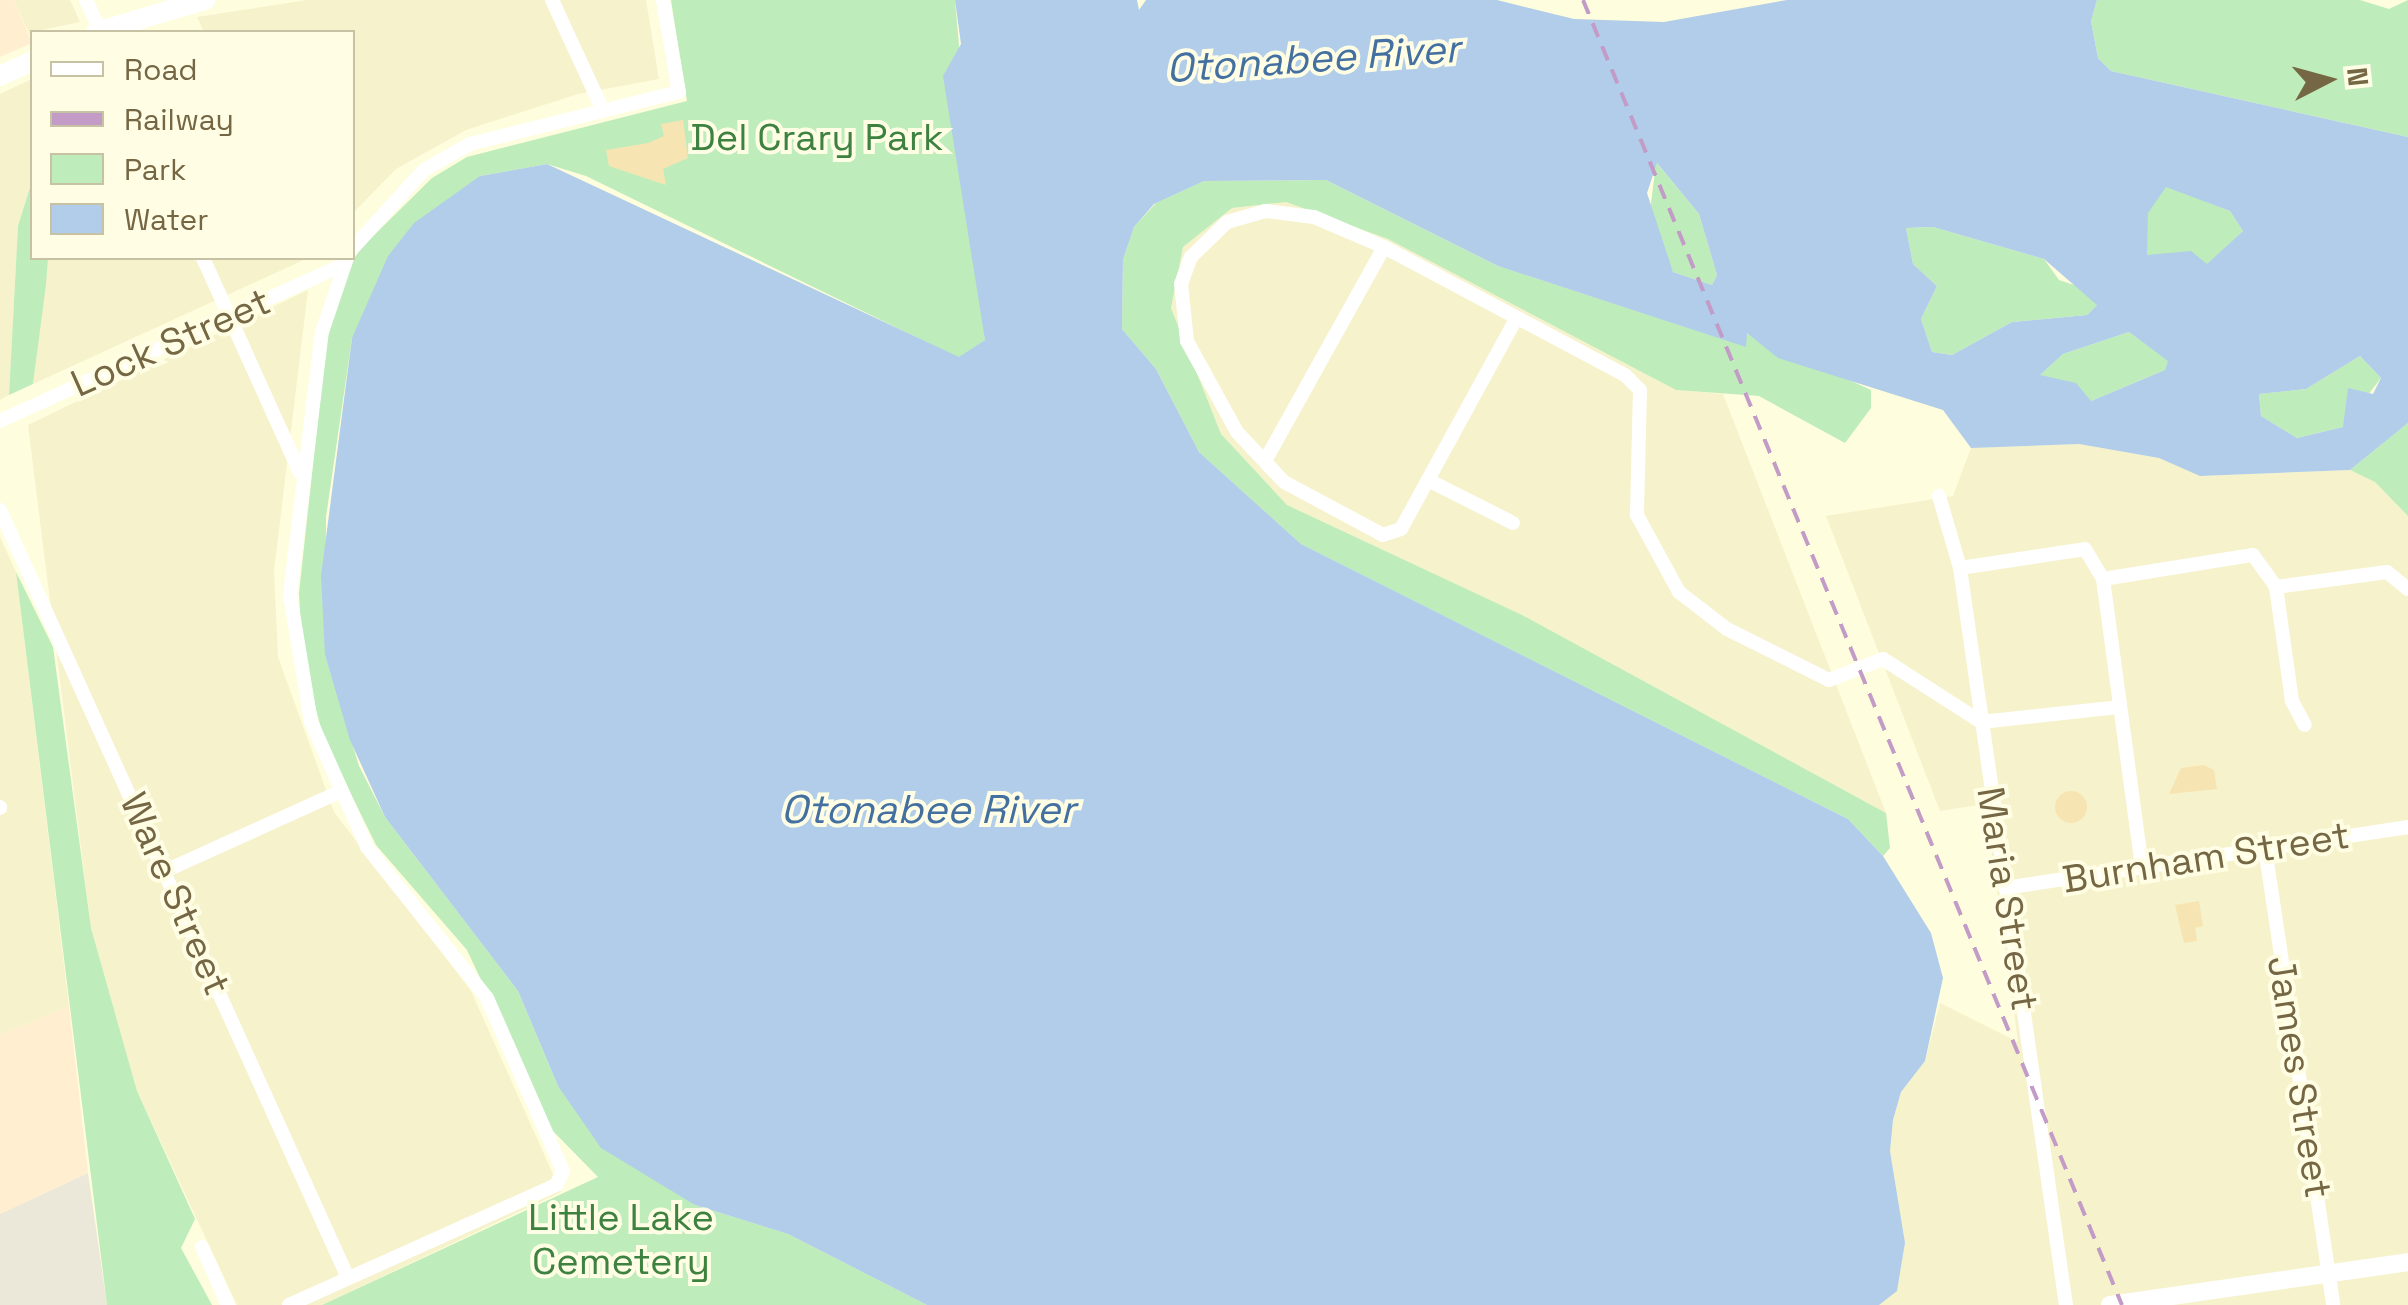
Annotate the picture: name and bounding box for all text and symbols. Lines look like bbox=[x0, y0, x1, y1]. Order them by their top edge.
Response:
water label: Otonabee River bbox=[1164, 25, 1462, 93]
legend bbox=[30, 30, 355, 260]
north arrow bbox=[2278, 30, 2378, 130]
text: Road bbox=[124, 50, 198, 89]
text: N bbox=[2339, 66, 2377, 88]
text: Railway bbox=[124, 100, 234, 139]
park label: Del Crary Park bbox=[690, 115, 944, 161]
text: Park bbox=[124, 150, 186, 189]
text: Water bbox=[124, 200, 209, 239]
street label: Lock Street bbox=[64, 279, 278, 407]
street label: Maria Street bbox=[1967, 784, 2047, 1014]
street label: Ware Street bbox=[110, 786, 240, 1002]
water label: Otonabee River bbox=[781, 786, 1075, 834]
street label: Burnham Street bbox=[2059, 813, 2353, 903]
street label: James Street bbox=[2257, 953, 2341, 1201]
park label: Little Lake Cemetery bbox=[528, 1195, 714, 1284]

